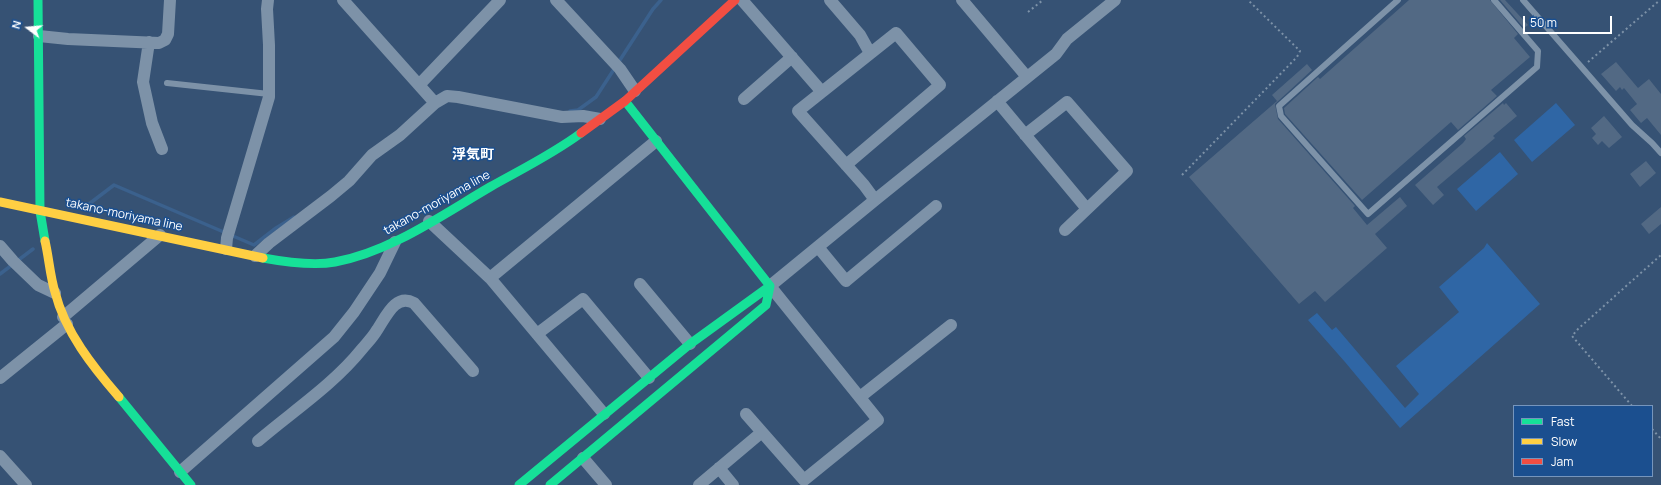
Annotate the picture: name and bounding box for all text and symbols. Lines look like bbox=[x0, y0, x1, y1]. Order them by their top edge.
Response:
north arrow bbox=[8, 8, 48, 48]
scale bar bbox=[1525, 8, 1614, 34]
text: 50 m bbox=[1530, 14, 1557, 31]
text: N bbox=[8, 19, 24, 30]
district label: 浮気町 bbox=[452, 147, 494, 163]
street label: takano-moriyama line bbox=[381, 168, 493, 238]
street label: takano-moriyama line bbox=[64, 196, 184, 234]
legend bbox=[1513, 405, 1653, 477]
text: Fast bbox=[1551, 413, 1575, 430]
text: Slow bbox=[1551, 433, 1577, 450]
text: Jam bbox=[1551, 453, 1573, 470]

